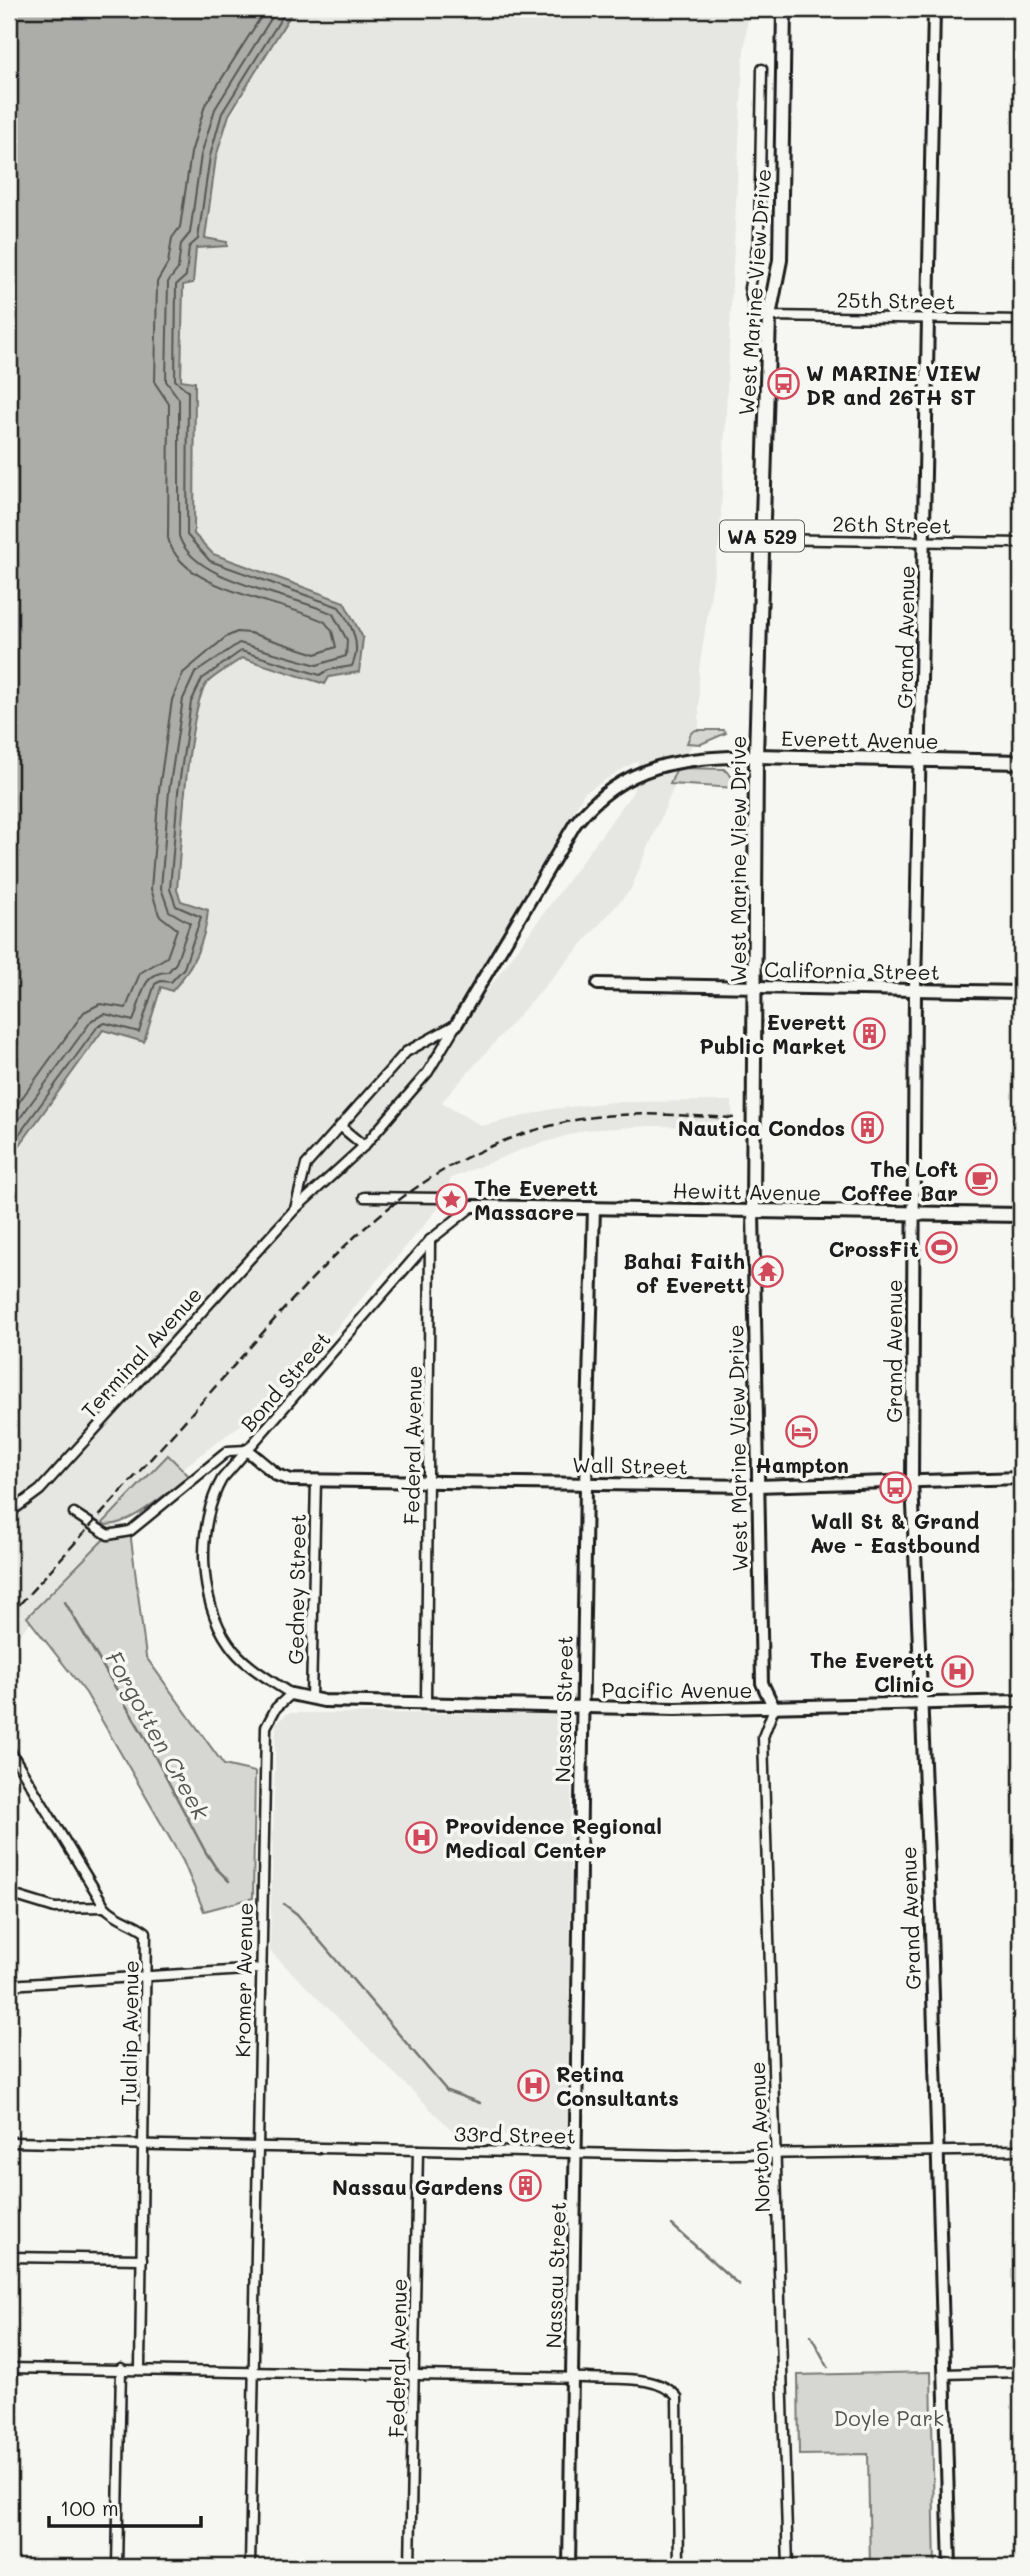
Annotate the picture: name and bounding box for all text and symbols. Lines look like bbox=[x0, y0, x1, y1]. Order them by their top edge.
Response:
street label: West Marine View Drive bbox=[732, 168, 776, 416]
street label: 25th Street bbox=[836, 285, 956, 315]
place label: W MARINE VIEW DR and 26TH ST bbox=[806, 359, 981, 410]
bus stop icon: W MARINE VIEW DR and 26TH ST bbox=[766, 367, 800, 401]
street label: 26th Street bbox=[832, 509, 952, 539]
road number: WA 529 bbox=[720, 520, 804, 552]
street label: Grand Avenue bbox=[890, 565, 920, 709]
street label: Everett Avenue bbox=[781, 724, 939, 754]
street label: West Marine View Drive bbox=[724, 735, 751, 983]
street label: California Street bbox=[764, 955, 940, 985]
place label: Everett Public Market bbox=[699, 1008, 846, 1059]
building icon: Everett Public Market bbox=[852, 1016, 886, 1050]
building icon: Nautica Condos bbox=[851, 1110, 885, 1144]
place label: Nautica Condos bbox=[678, 1114, 845, 1141]
place label: The Loft Coffee Bar bbox=[841, 1155, 958, 1206]
cafe icon: The Loft Coffee Bar bbox=[964, 1163, 998, 1197]
place label: The Everett Massacre bbox=[474, 1174, 598, 1225]
street label: Hewitt Avenue bbox=[672, 1176, 822, 1206]
place icon: The Everett Massacre bbox=[434, 1182, 468, 1216]
sports icon: CrossFit bbox=[925, 1231, 959, 1265]
place label: CrossFit bbox=[829, 1235, 919, 1262]
place label: Bahai Faith of Everett bbox=[623, 1247, 745, 1298]
temple icon: Bahai Faith of Everett bbox=[751, 1255, 785, 1289]
street label: Grand Avenue bbox=[880, 1279, 907, 1423]
street label: Terminal Avenue bbox=[75, 1281, 207, 1423]
street label: West Marine View Drive bbox=[721, 1324, 753, 1572]
street label: Bond Street bbox=[234, 1325, 336, 1437]
street label: Federal Avenue bbox=[397, 1365, 427, 1525]
hotel icon: Hampton bbox=[785, 1415, 819, 1449]
street label: Wall Street bbox=[572, 1450, 688, 1480]
place label: Hampton bbox=[755, 1451, 849, 1478]
bus stop icon: Wall St & Grand Ave - Eastbound bbox=[878, 1471, 912, 1505]
place label: Wall St & Grand Ave - Eastbound bbox=[810, 1507, 980, 1558]
street label: Gedney Street bbox=[281, 1513, 311, 1665]
street label: Nassau Street bbox=[548, 1635, 578, 1783]
water label: Forgotten Creek bbox=[99, 1645, 217, 1825]
place label: The Everett Clinic bbox=[810, 1646, 934, 1697]
hospital icon: The Everett Clinic bbox=[940, 1654, 974, 1688]
street label: Pacific Avenue bbox=[601, 1676, 753, 1703]
place label: Providence Regional Medical Center bbox=[445, 1812, 662, 1863]
hospital icon: Providence Regional Medical Center bbox=[405, 1820, 439, 1854]
street label: Grand Avenue bbox=[894, 1846, 926, 1990]
street label: Kromer Avenue bbox=[228, 1902, 258, 2058]
street label: Tulalip Avenue bbox=[114, 1960, 144, 2106]
place label: Retina Consultants bbox=[556, 2060, 679, 2111]
street label: Norton Avenue bbox=[743, 2061, 775, 2213]
hospital icon: Retina Consultants bbox=[516, 2068, 550, 2102]
street label: 33rd Street bbox=[454, 2119, 576, 2149]
building icon: Nassau Gardens bbox=[509, 2169, 543, 2203]
place label: Nassau Gardens bbox=[332, 2173, 503, 2200]
street label: Nassau Street bbox=[539, 2201, 571, 2349]
street label: Federal Avenue bbox=[382, 2278, 412, 2438]
park label: Doyle Park bbox=[834, 2404, 944, 2431]
scale bar bbox=[49, 2485, 201, 2529]
text: 100 m bbox=[60, 2494, 119, 2521]

